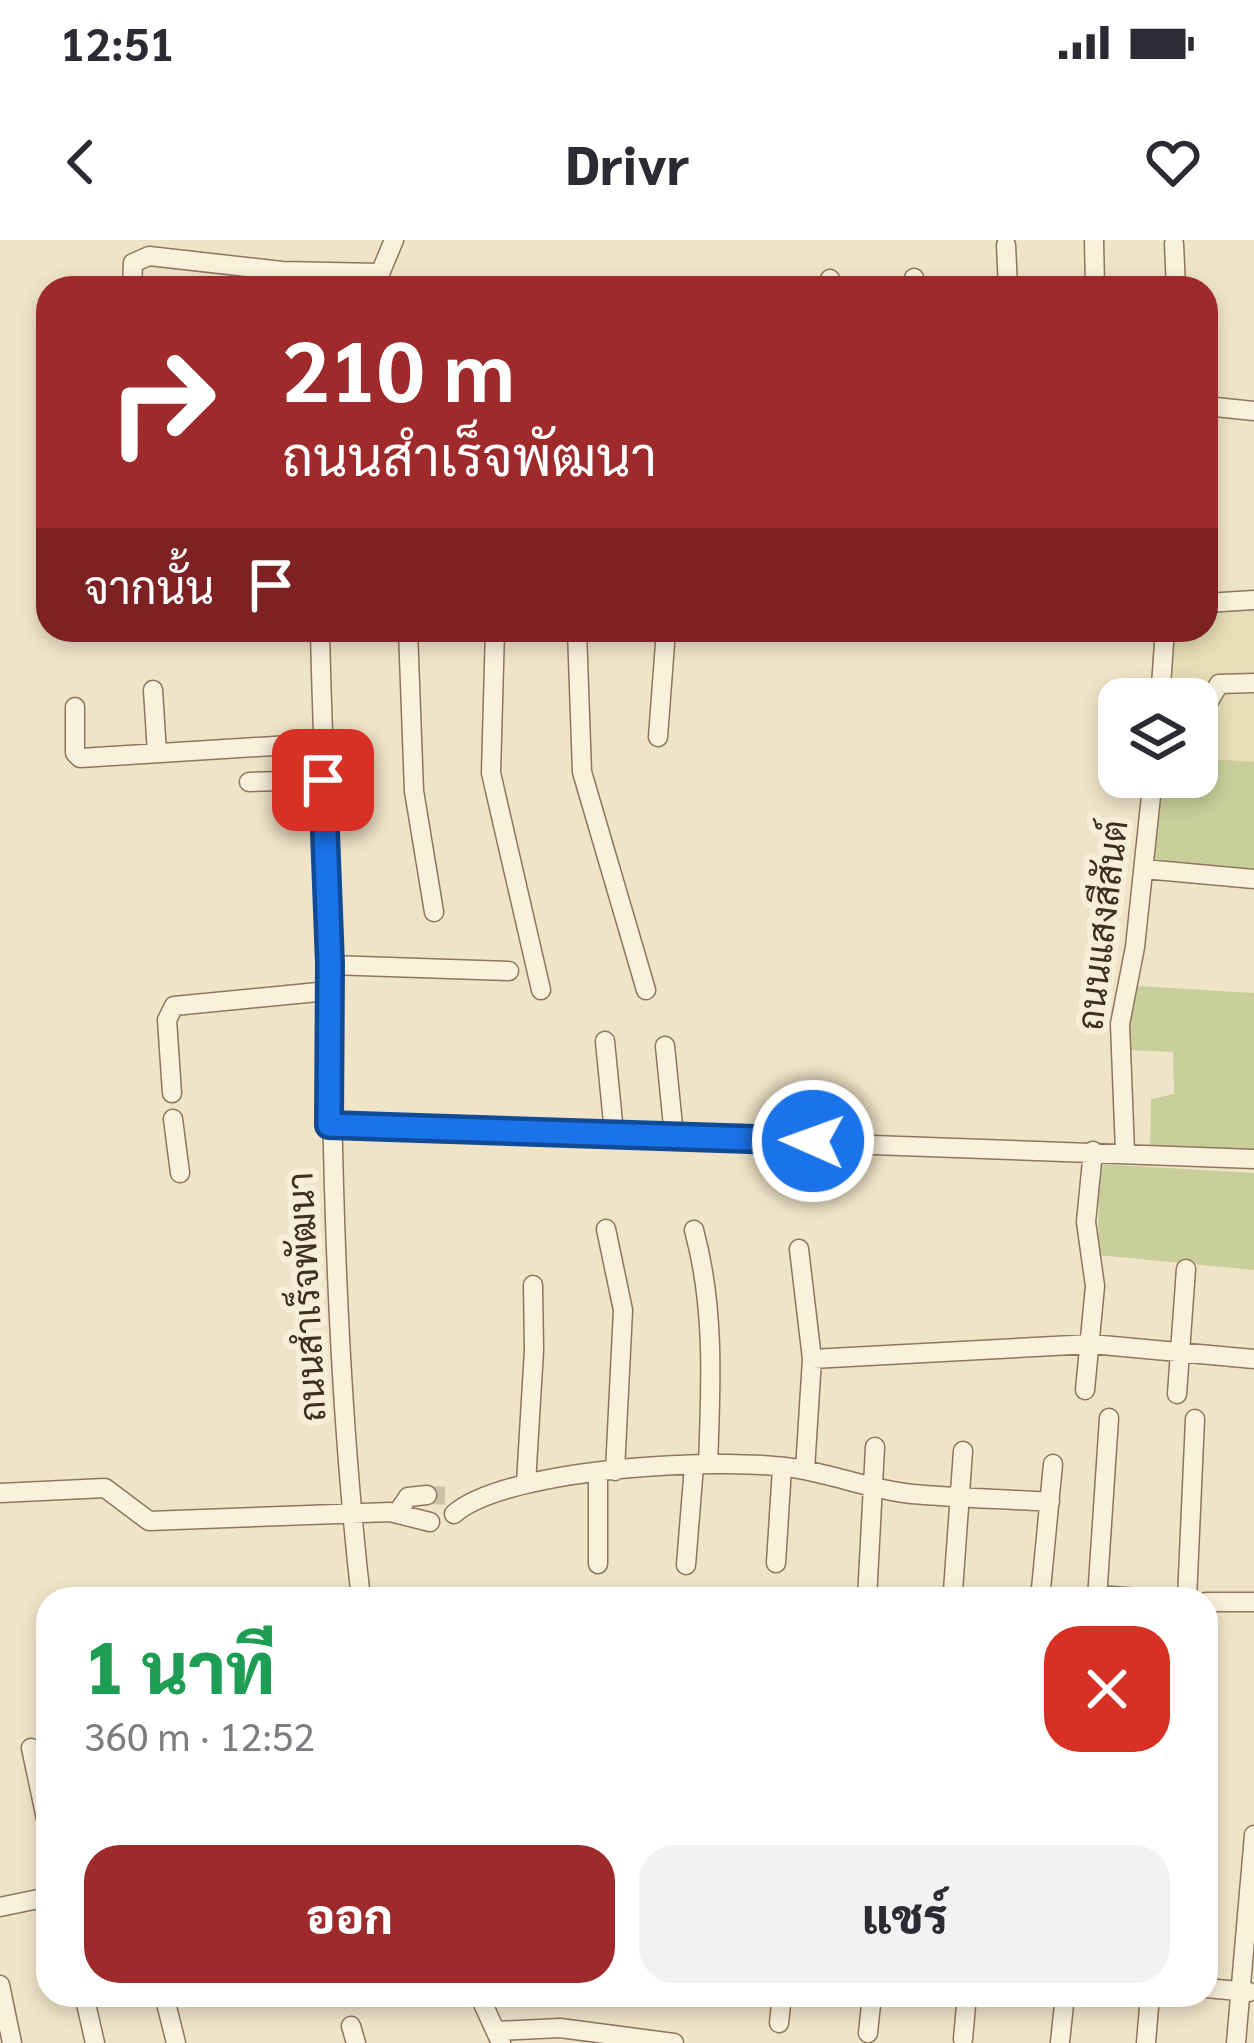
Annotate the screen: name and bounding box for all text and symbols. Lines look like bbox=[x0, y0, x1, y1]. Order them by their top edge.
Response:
text: 12:51 bbox=[60, 13, 175, 71]
text: Drivr bbox=[565, 127, 689, 198]
icon: back bbox=[48, 129, 114, 195]
icon: heart bbox=[1140, 129, 1206, 195]
text: 210 m bbox=[282, 312, 515, 421]
icon: right bbox=[84, 324, 240, 480]
text: ถนนสำเร็จพัฒนา bbox=[282, 418, 657, 489]
icon: arrive bbox=[238, 552, 304, 618]
text: จากนั้น bbox=[84, 556, 214, 614]
map controls bbox=[1098, 678, 1218, 798]
button: layers bbox=[1098, 678, 1218, 798]
pin bbox=[272, 729, 374, 831]
icon: arrive bbox=[290, 747, 356, 813]
street label: ถนนแสงสีสันต์ bbox=[1064, 817, 1136, 1032]
position arrow bbox=[750, 1078, 876, 1204]
street label: ถนนสำเร็จพัฒนา bbox=[274, 1171, 334, 1423]
text: 1 นาที bbox=[84, 1617, 275, 1711]
button: close bbox=[1044, 1626, 1170, 1752]
text: 360 m · 12:52 bbox=[84, 1709, 315, 1760]
button: ออก bbox=[84, 1845, 615, 1983]
button: แชร์ bbox=[639, 1845, 1170, 1983]

